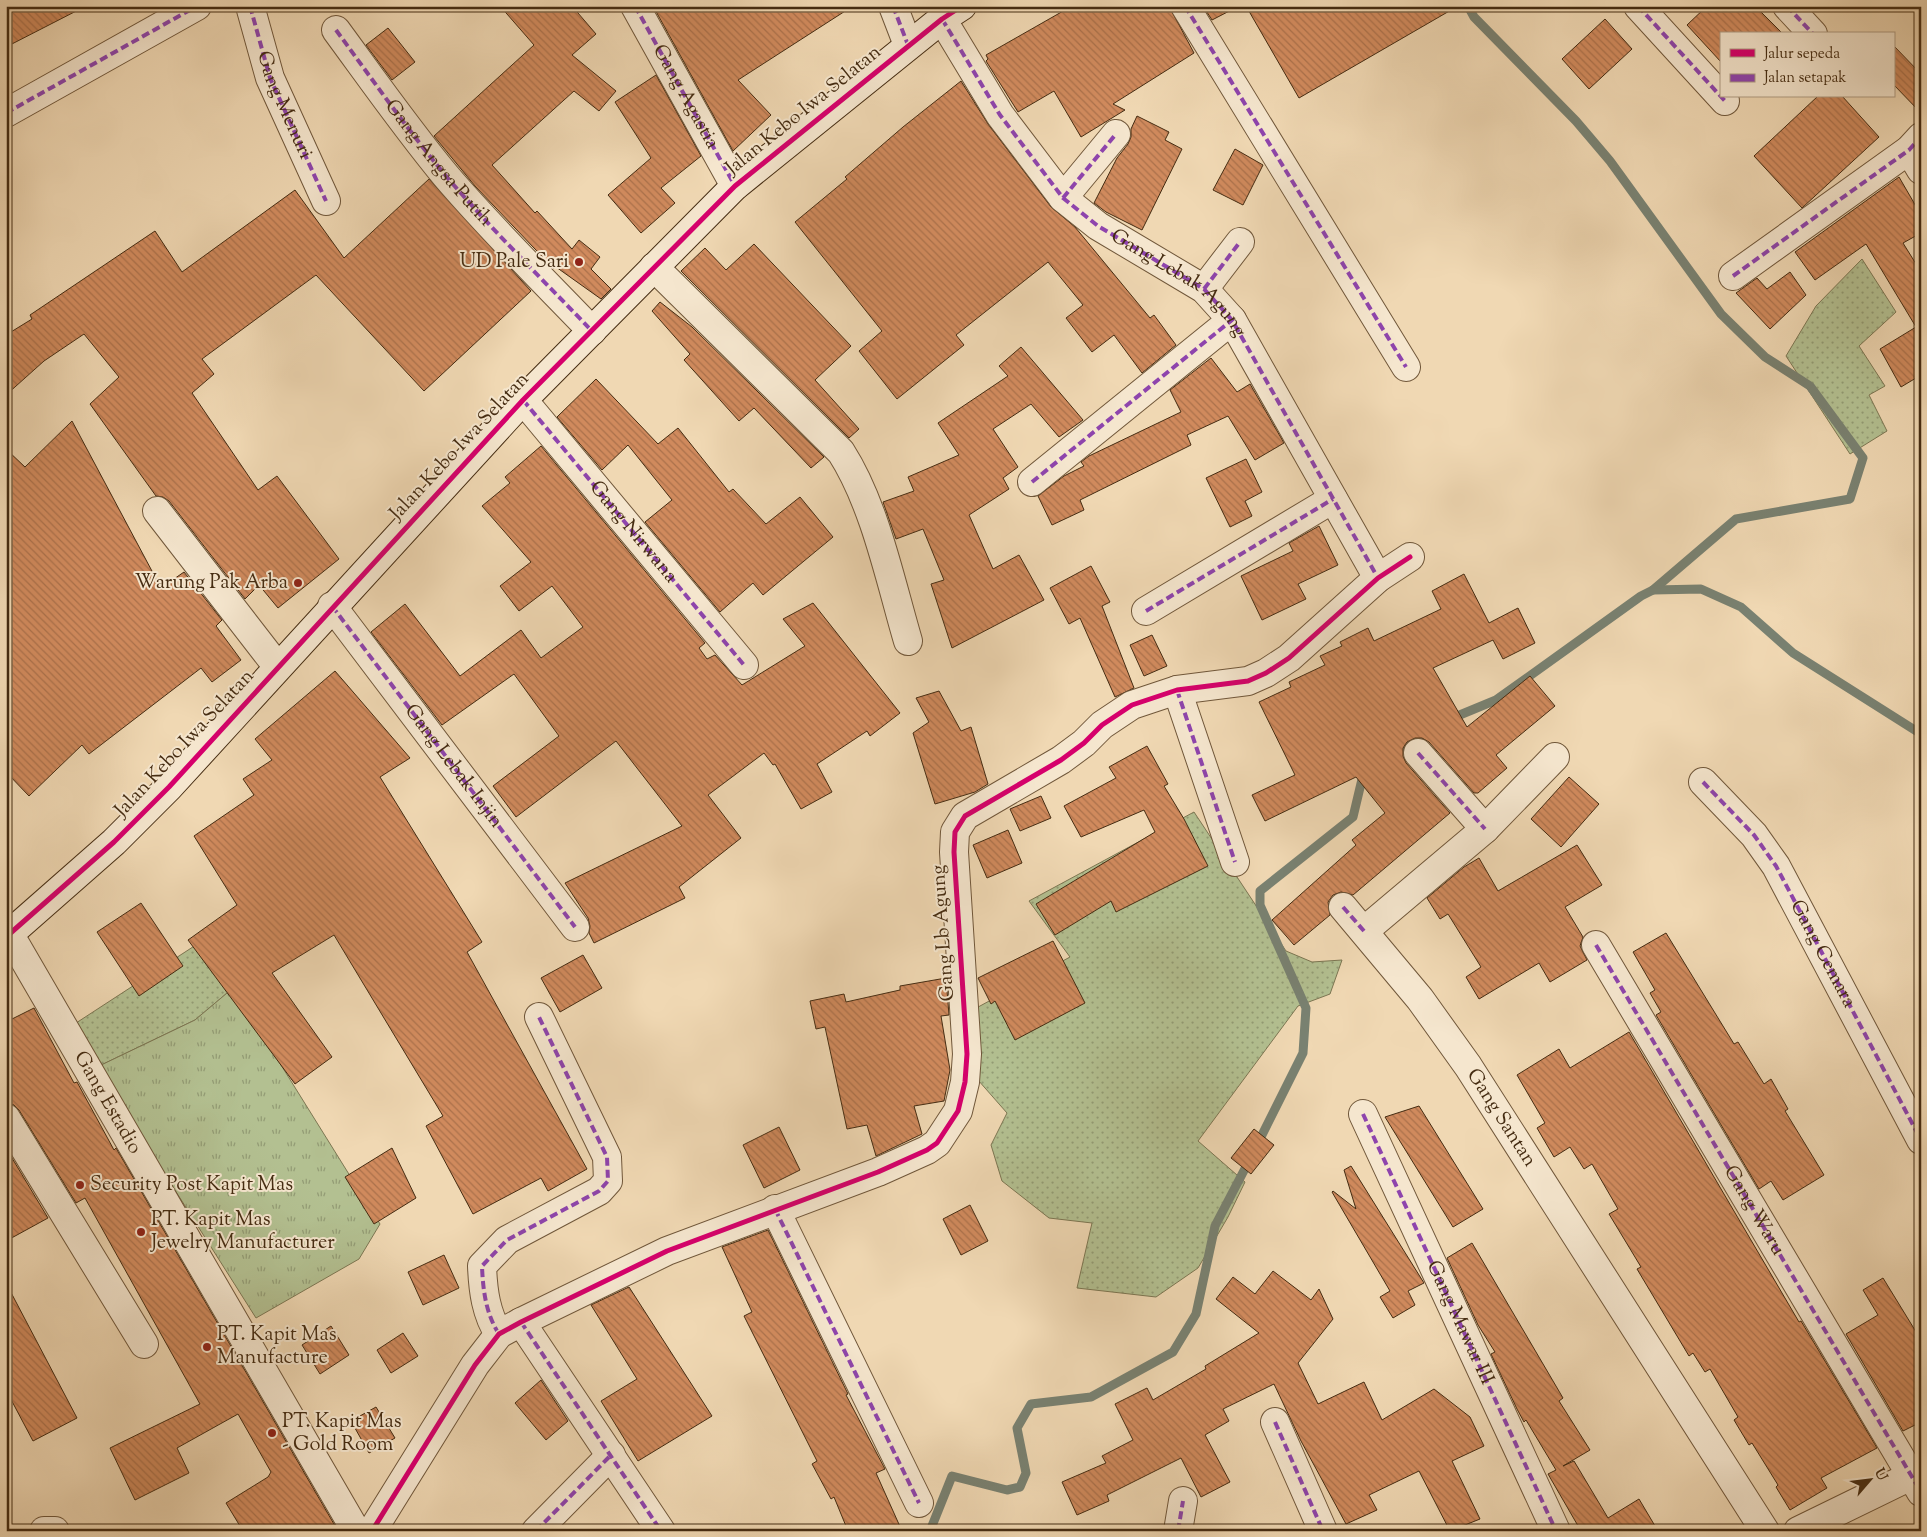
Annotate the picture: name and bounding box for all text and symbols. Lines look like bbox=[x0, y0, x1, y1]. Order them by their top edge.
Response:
legend bbox=[1720, 32, 1894, 98]
street label: Gang Agastia bbox=[645, 39, 726, 155]
street label: Jalan Kebo Iwa Selatan bbox=[719, 39, 888, 184]
text: Jalur sepeda bbox=[1763, 44, 1840, 65]
street label: Gang Menuri bbox=[249, 48, 320, 164]
text: Jalan setapak bbox=[1763, 68, 1847, 89]
street label: Gang Angsa Putih bbox=[377, 94, 499, 234]
street label: Gang Lebak Agung bbox=[1105, 222, 1254, 343]
place label: UD Pale Sari bbox=[459, 248, 569, 277]
marker: UD Pale Sari bbox=[573, 256, 585, 268]
street label: Jalan Kebo Iwa Selatan bbox=[383, 366, 537, 528]
street label: Gang Nirwana bbox=[582, 475, 684, 590]
place label: Warung Pak Arba bbox=[135, 569, 288, 598]
marker: Warung Pak Arba bbox=[292, 577, 304, 589]
street label: Jalan Kebo Iwa Selatan bbox=[108, 663, 262, 825]
street label: Gang Lebak Injin bbox=[397, 698, 510, 835]
street label: Gang Lb Agung bbox=[925, 864, 963, 1002]
street label: Gang Cemara bbox=[1782, 895, 1863, 1013]
street label: Gang Estadio bbox=[66, 1046, 149, 1160]
street label: Gang Santan bbox=[1459, 1063, 1544, 1173]
street label: Gang Waru bbox=[1716, 1160, 1792, 1262]
place label: Security Post Kapit Mas bbox=[90, 1171, 293, 1200]
marker: Security Post Kapit Mas bbox=[74, 1179, 86, 1191]
place label: PT. Kapit Mas Jewelry Manufacturer bbox=[150, 1206, 335, 1258]
marker: PT. Kapit Mas Jewelry Manufacturer bbox=[135, 1226, 147, 1238]
street label: Gang Mawar III bbox=[1418, 1256, 1501, 1390]
place label: PT. Kapit Mas Manufacture bbox=[217, 1321, 337, 1373]
marker: PT. Kapit Mas Manufacture bbox=[201, 1341, 213, 1353]
place label: PT. Kapit Mas - Gold Room bbox=[282, 1408, 402, 1460]
marker: PT. Kapit Mas - Gold Room bbox=[266, 1427, 278, 1439]
north arrow bbox=[1844, 1454, 1894, 1504]
text: U bbox=[1868, 1465, 1891, 1485]

